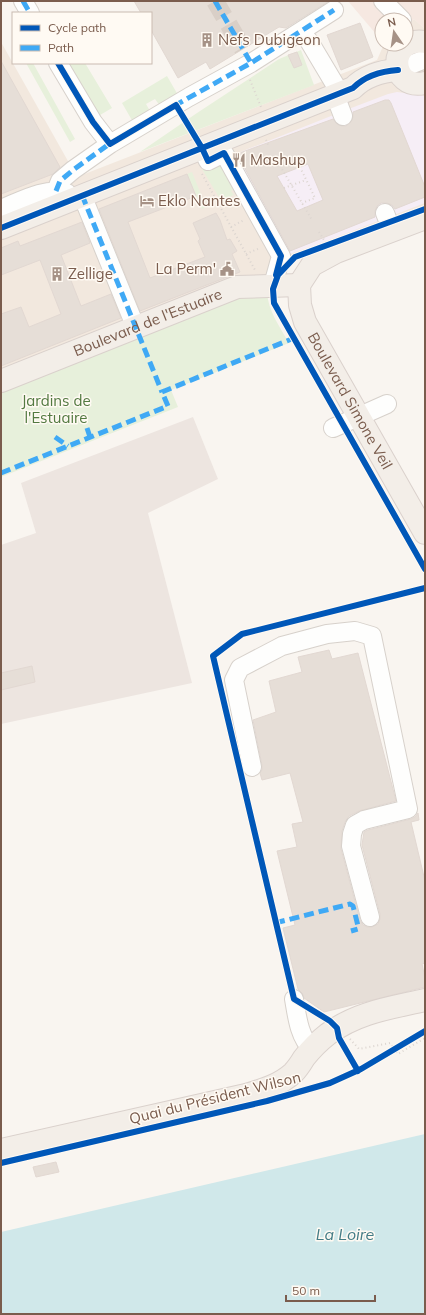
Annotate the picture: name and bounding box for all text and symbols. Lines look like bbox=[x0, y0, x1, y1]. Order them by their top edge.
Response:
legend bbox=[12, 12, 152, 64]
north arrow bbox=[374, 12, 414, 52]
text: N bbox=[386, 15, 397, 30]
text: Cycle path bbox=[48, 20, 106, 35]
place label: Nefs Dubigeon bbox=[218, 30, 321, 49]
building icon: Nefs Dubigeon bbox=[199, 32, 215, 48]
text: Path bbox=[48, 40, 74, 55]
place label: Mashup bbox=[250, 150, 306, 169]
restaurant icon: Mashup bbox=[231, 152, 247, 168]
place label: Eklo Nantes bbox=[158, 191, 240, 210]
hotel icon: Eklo Nantes bbox=[139, 193, 155, 209]
place label: La Perm' bbox=[155, 259, 216, 278]
public building icon: La Perm' bbox=[219, 261, 235, 277]
place label: Zellige bbox=[68, 264, 113, 283]
building icon: Zellige bbox=[49, 266, 65, 282]
street label: Boulevard de l'Estuaire bbox=[71, 284, 225, 360]
street label: Boulevard Simone Veil bbox=[304, 329, 397, 473]
park label: Jardins de l'Estuaire bbox=[21, 391, 91, 427]
street label: Quai du Président Wilson bbox=[127, 1067, 303, 1128]
water label: La Loire bbox=[316, 1224, 375, 1244]
scale bar bbox=[286, 1277, 375, 1303]
text: 50 m bbox=[292, 1283, 320, 1298]

